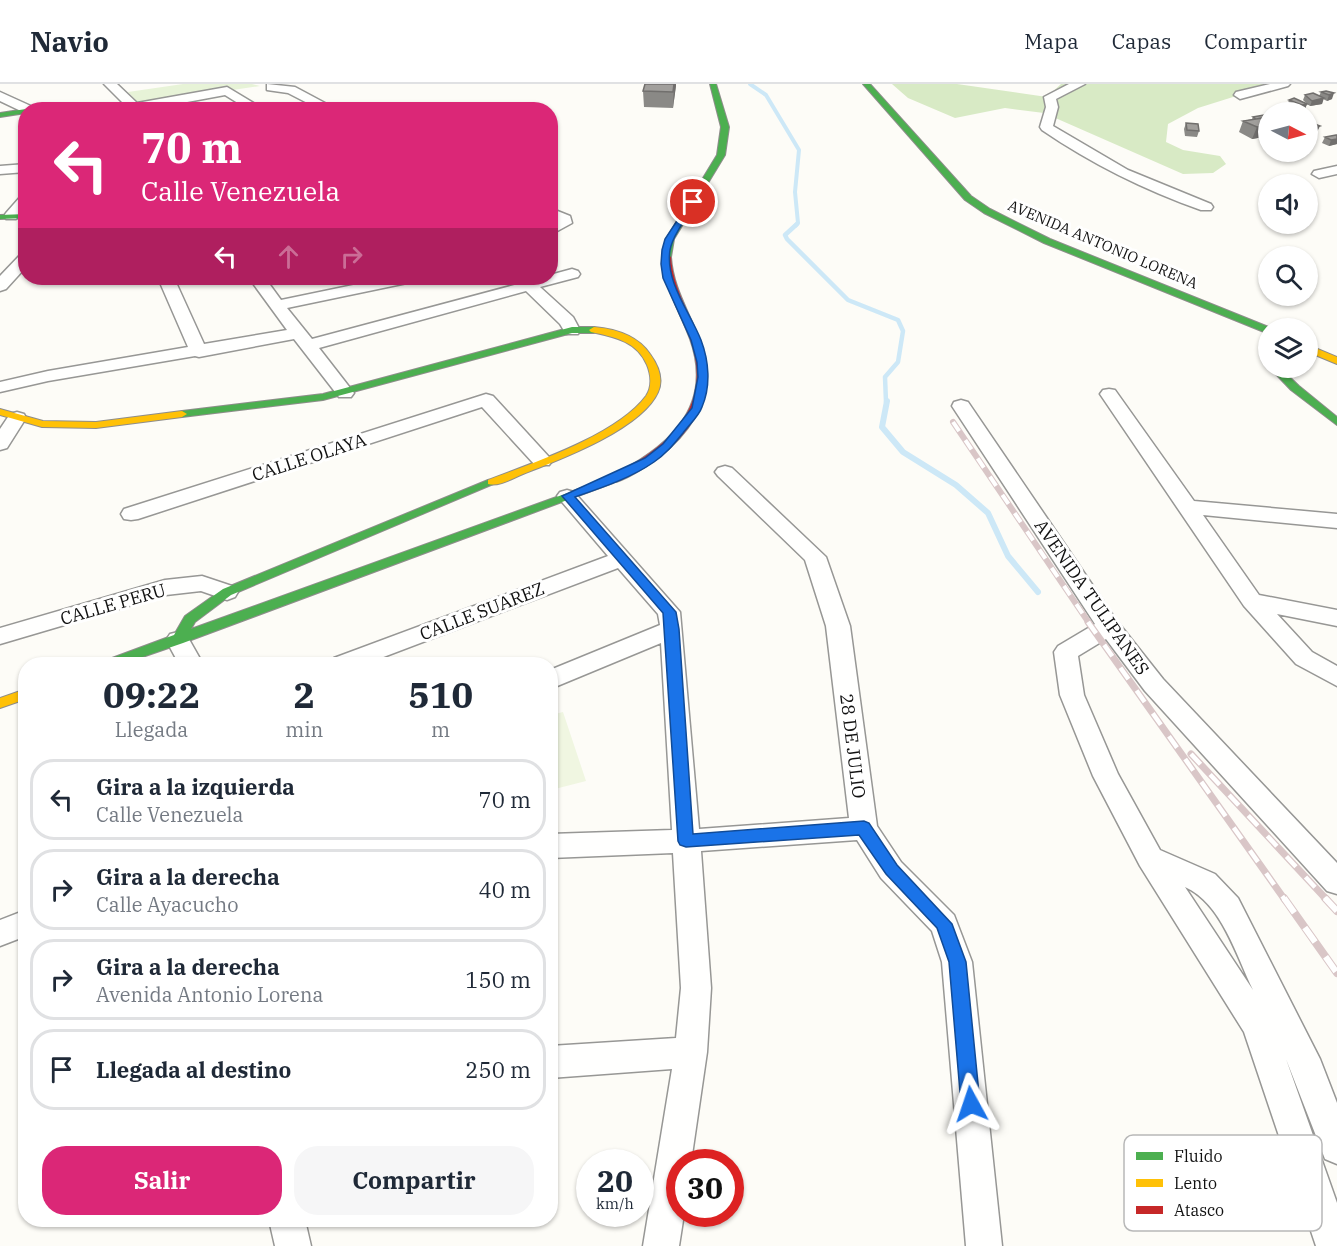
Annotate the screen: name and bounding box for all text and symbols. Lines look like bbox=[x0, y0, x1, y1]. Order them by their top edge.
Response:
text: Navio bbox=[30, 23, 109, 60]
text: Mapa bbox=[1024, 27, 1079, 55]
text: Capas bbox=[1112, 27, 1171, 55]
text: Compartir bbox=[1204, 27, 1307, 55]
north arrow bbox=[1258, 102, 1318, 162]
map controls bbox=[1258, 102, 1318, 378]
text: 70 m bbox=[141, 120, 242, 175]
icon: left bbox=[42, 126, 120, 204]
text: Calle Venezuela bbox=[141, 173, 340, 208]
button: sound bbox=[1258, 174, 1318, 234]
pin bbox=[667, 176, 718, 227]
icon: arrive bbox=[676, 185, 709, 218]
street label: AVENIDA ANTONIO LORENA bbox=[1005, 195, 1201, 293]
icon: left bbox=[209, 240, 242, 273]
icon: ahead bbox=[272, 240, 305, 273]
icon: right bbox=[335, 240, 368, 273]
button: search bbox=[1258, 246, 1318, 306]
button: layers bbox=[1258, 318, 1318, 378]
street label: CALLE OLAYA bbox=[249, 428, 370, 486]
street label: AVENIDA TULIPANES bbox=[1030, 515, 1154, 679]
street label: CALLE SUAREZ bbox=[416, 577, 548, 645]
street label: CALLE PERU bbox=[58, 578, 168, 630]
text: 09:22 bbox=[103, 671, 200, 718]
text: 2 bbox=[293, 671, 315, 718]
text: 510 bbox=[408, 671, 473, 718]
street label: 28 DE JULIO bbox=[835, 692, 871, 800]
text: Llegada bbox=[115, 716, 188, 743]
text: min bbox=[285, 716, 323, 743]
text: m bbox=[431, 716, 450, 743]
text: Gira a la izquierda bbox=[96, 772, 295, 801]
icon: left bbox=[45, 783, 78, 816]
text: 70 m bbox=[479, 785, 531, 814]
text: Calle Venezuela bbox=[96, 801, 244, 828]
text: Gira a la derecha bbox=[96, 862, 280, 891]
icon: right bbox=[45, 873, 78, 906]
text: 40 m bbox=[479, 875, 531, 904]
text: Calle Ayacucho bbox=[96, 891, 239, 918]
text: Gira a la derecha bbox=[96, 952, 280, 981]
icon: right bbox=[45, 963, 78, 996]
text: 150 m bbox=[465, 965, 531, 994]
text: Avenida Antonio Lorena bbox=[96, 981, 324, 1008]
icon: arrive bbox=[45, 1053, 78, 1086]
text: Llegada al destino bbox=[96, 1055, 291, 1084]
text: 250 m bbox=[465, 1055, 531, 1084]
position arrow bbox=[939, 1072, 1003, 1136]
legend bbox=[1124, 1135, 1322, 1231]
button: Salir bbox=[42, 1146, 282, 1215]
button: Compartir bbox=[294, 1146, 534, 1215]
text: Fluido bbox=[1174, 1146, 1223, 1166]
speed limit sign: 30 bbox=[666, 1149, 744, 1227]
text: 20 bbox=[597, 1161, 633, 1200]
text: Lento bbox=[1174, 1173, 1217, 1193]
text: km/h bbox=[596, 1194, 634, 1213]
text: Atasco bbox=[1174, 1200, 1224, 1220]

